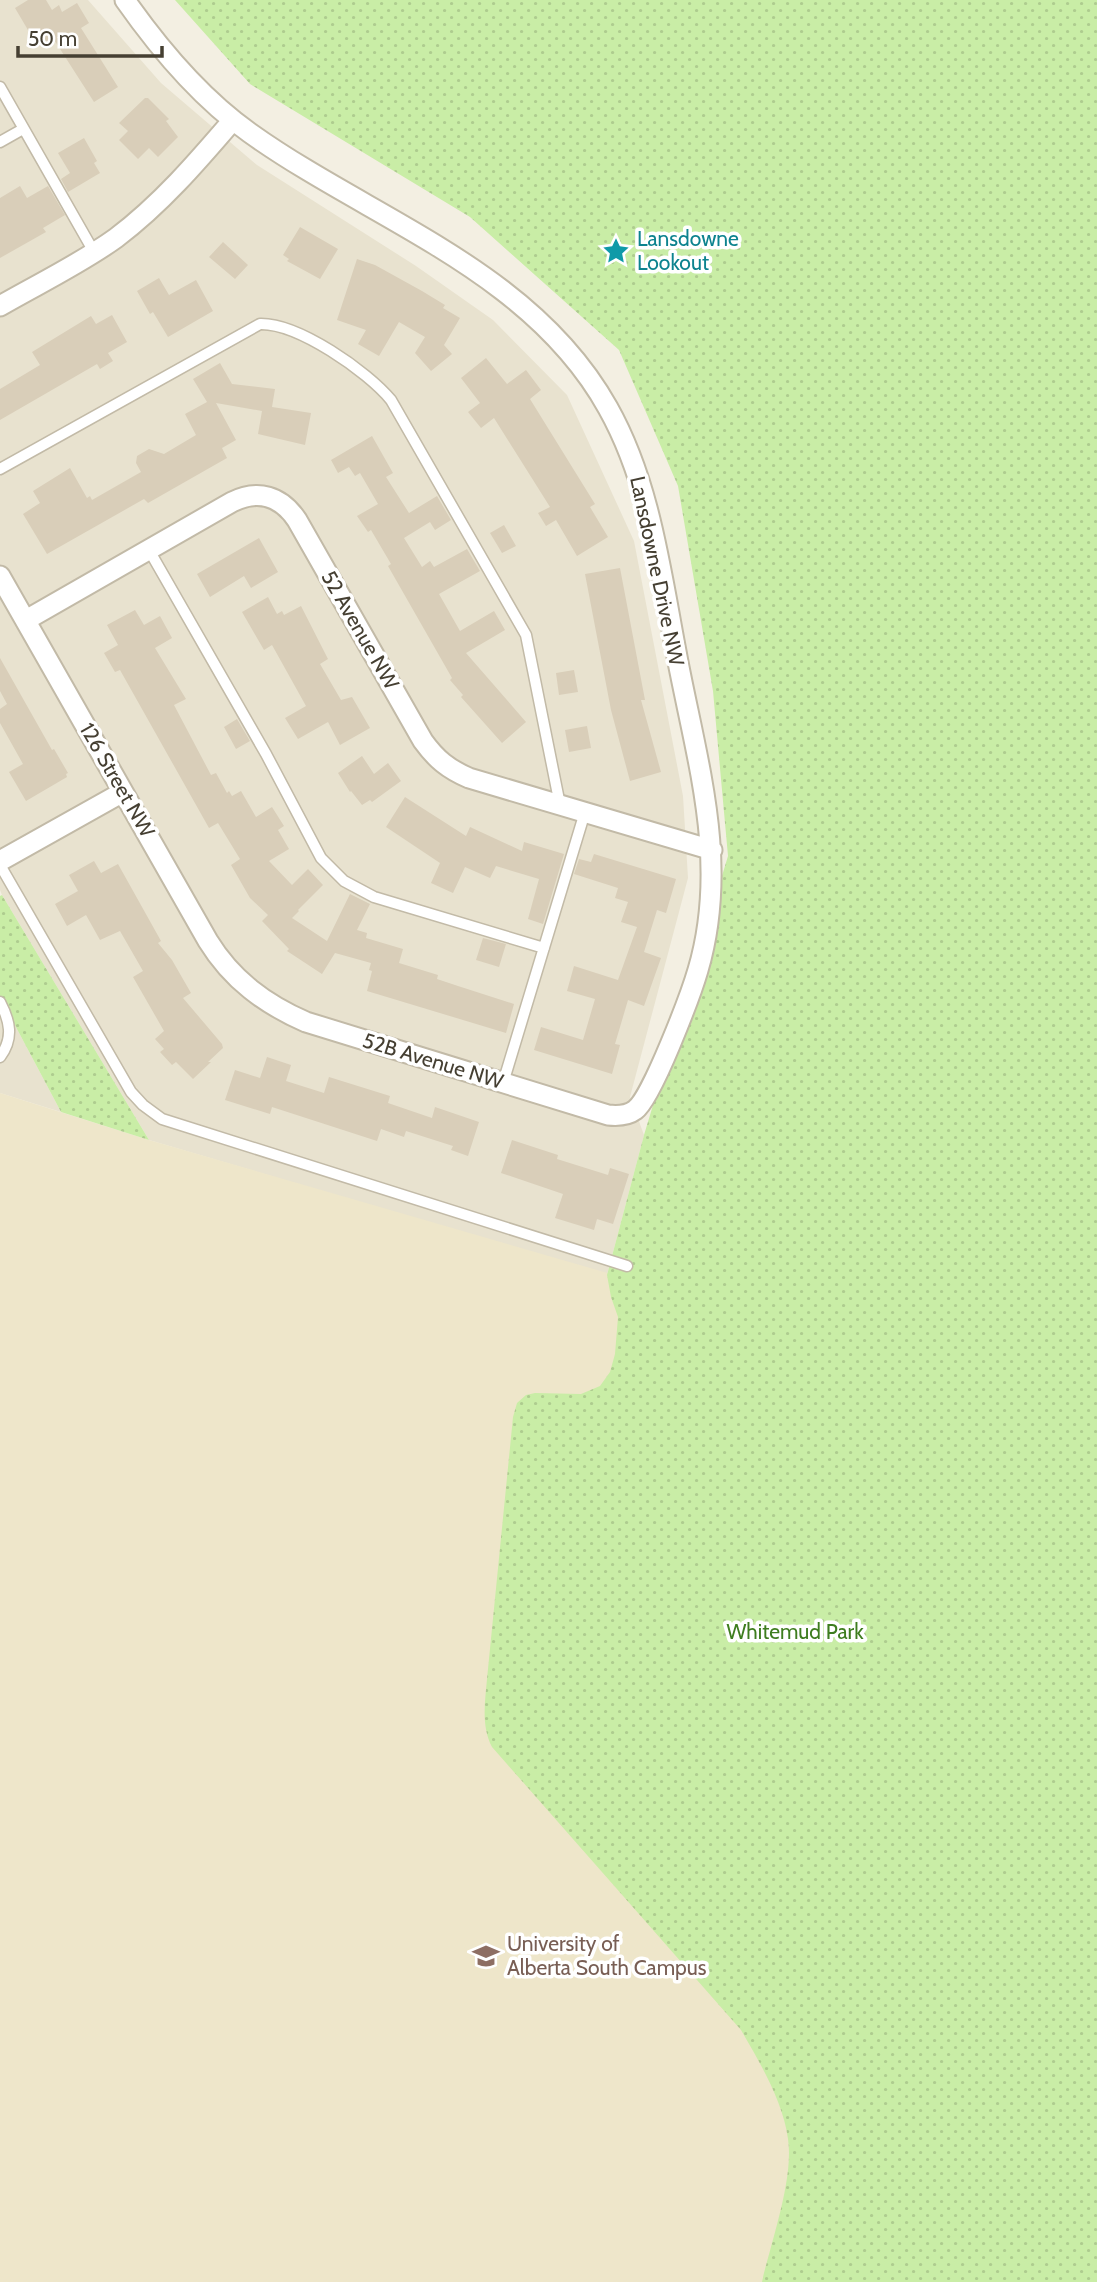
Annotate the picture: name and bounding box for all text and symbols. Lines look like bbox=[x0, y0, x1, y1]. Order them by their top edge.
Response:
scale bar bbox=[18, 14, 161, 58]
text: 50 m bbox=[28, 26, 77, 51]
place label: Lansdowne Lookout bbox=[637, 226, 739, 275]
place icon: Lansdowne Lookout bbox=[601, 236, 631, 266]
street label: Lansdowne Drive NW bbox=[625, 474, 690, 668]
street label: 52 Avenue NW bbox=[316, 566, 405, 694]
street label: 126 Street NW bbox=[75, 718, 160, 841]
street label: 52B Avenue NW bbox=[360, 1027, 507, 1094]
park label: Whitemud Park bbox=[726, 1619, 864, 1644]
place label: University of Alberta South Campus bbox=[507, 1931, 707, 1980]
school or university icon: University of Alberta South Campus bbox=[471, 1941, 501, 1971]

